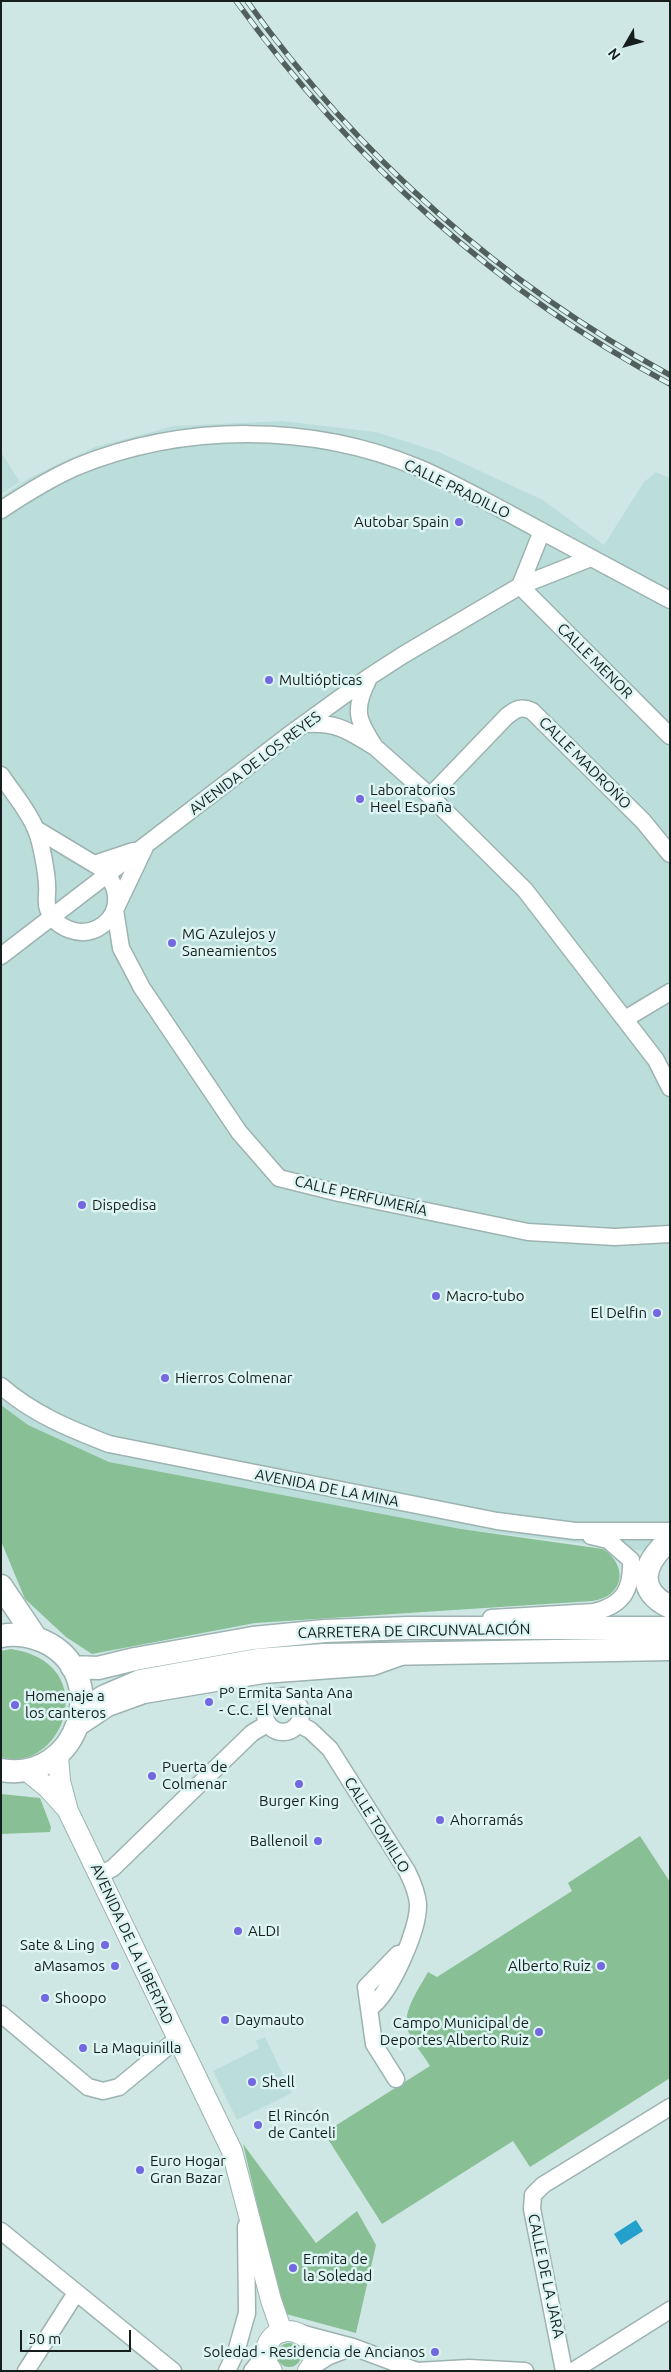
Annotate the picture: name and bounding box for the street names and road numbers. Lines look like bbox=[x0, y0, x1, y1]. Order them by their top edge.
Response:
street label: CALLE PRADILLO bbox=[401, 456, 513, 522]
street label: CALLE MENOR bbox=[553, 619, 637, 703]
street label: AVENIDA DE LOS REYES bbox=[186, 708, 324, 818]
street label: CALLE MADROÑO bbox=[535, 713, 635, 813]
street label: CALLE PERFUMERÍA bbox=[293, 1172, 429, 1220]
street label: AVENIDA DE LA MINA bbox=[254, 1465, 400, 1511]
street label: CARRETERA DE CIRCUNVALACIÓN bbox=[298, 1620, 530, 1642]
street label: CALLE TOMILLO bbox=[340, 1774, 414, 1876]
street label: AVENIDA DE LA LIBERTAD bbox=[87, 1861, 177, 2027]
street label: CALLE DE LA JARA bbox=[524, 2212, 568, 2340]

